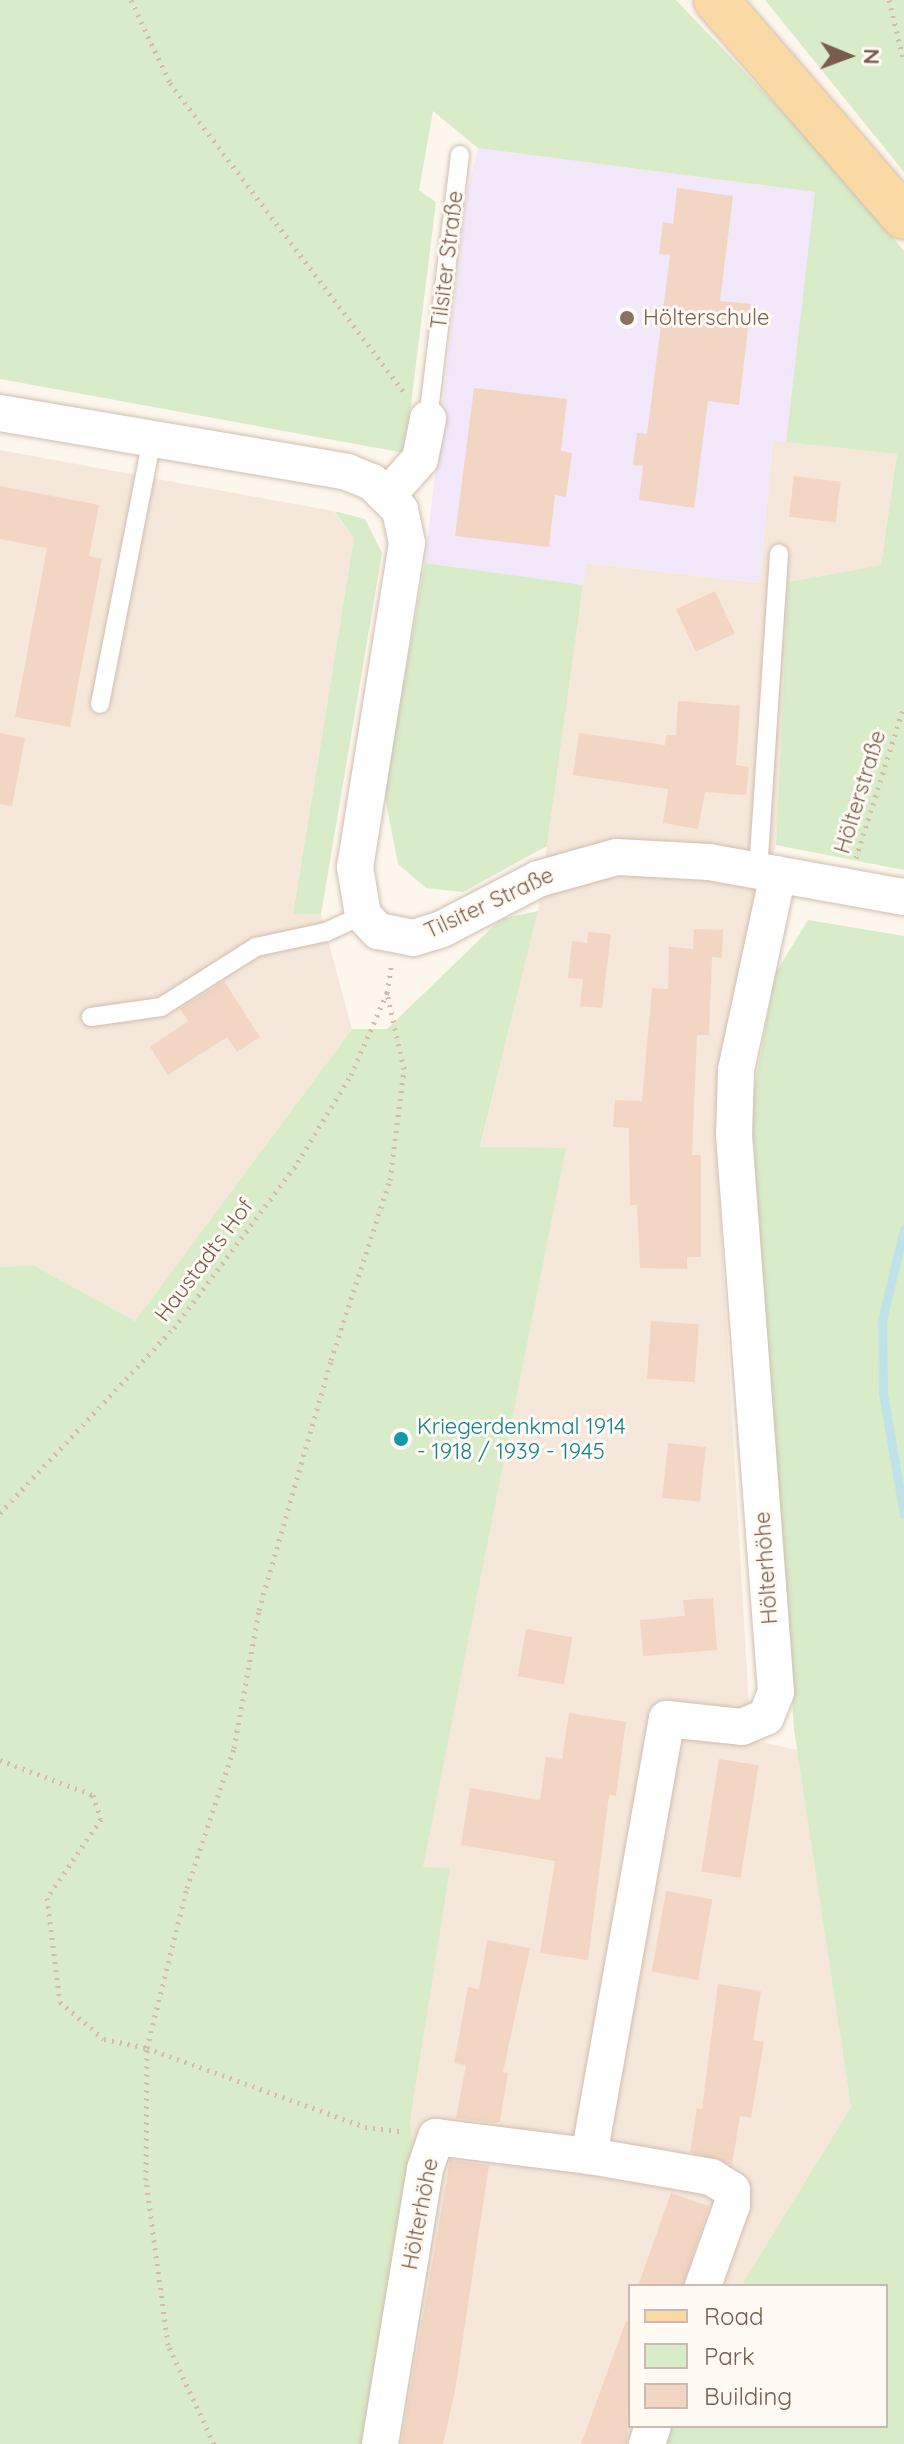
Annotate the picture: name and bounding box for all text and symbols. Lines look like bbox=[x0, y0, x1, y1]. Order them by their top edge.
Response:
north arrow bbox=[808, 16, 888, 96]
text: N bbox=[858, 48, 886, 65]
street label: Tilsiter Straße bbox=[425, 189, 469, 331]
place label: Hölterschule bbox=[643, 305, 769, 331]
marker: Hölterschule bbox=[618, 309, 636, 327]
street label: Hölterstraße bbox=[829, 727, 891, 857]
street label: Tilsiter Straße bbox=[420, 862, 558, 944]
street label: Haustadts Hof bbox=[149, 1193, 259, 1327]
place label: Kriegerdenkmal 1914 - 1918 / 1939 - 1945 bbox=[417, 1413, 626, 1464]
marker: Kriegerdenkmal 1914 - 1918 / 1939 - 1945 bbox=[392, 1430, 410, 1448]
street label: Hölterhöhe bbox=[749, 1511, 783, 1625]
street label: Hölterhöhe bbox=[396, 2156, 444, 2272]
legend bbox=[628, 2284, 888, 2428]
text: Road bbox=[704, 2301, 764, 2331]
text: Park bbox=[704, 2341, 755, 2371]
text: Building bbox=[704, 2381, 792, 2411]

